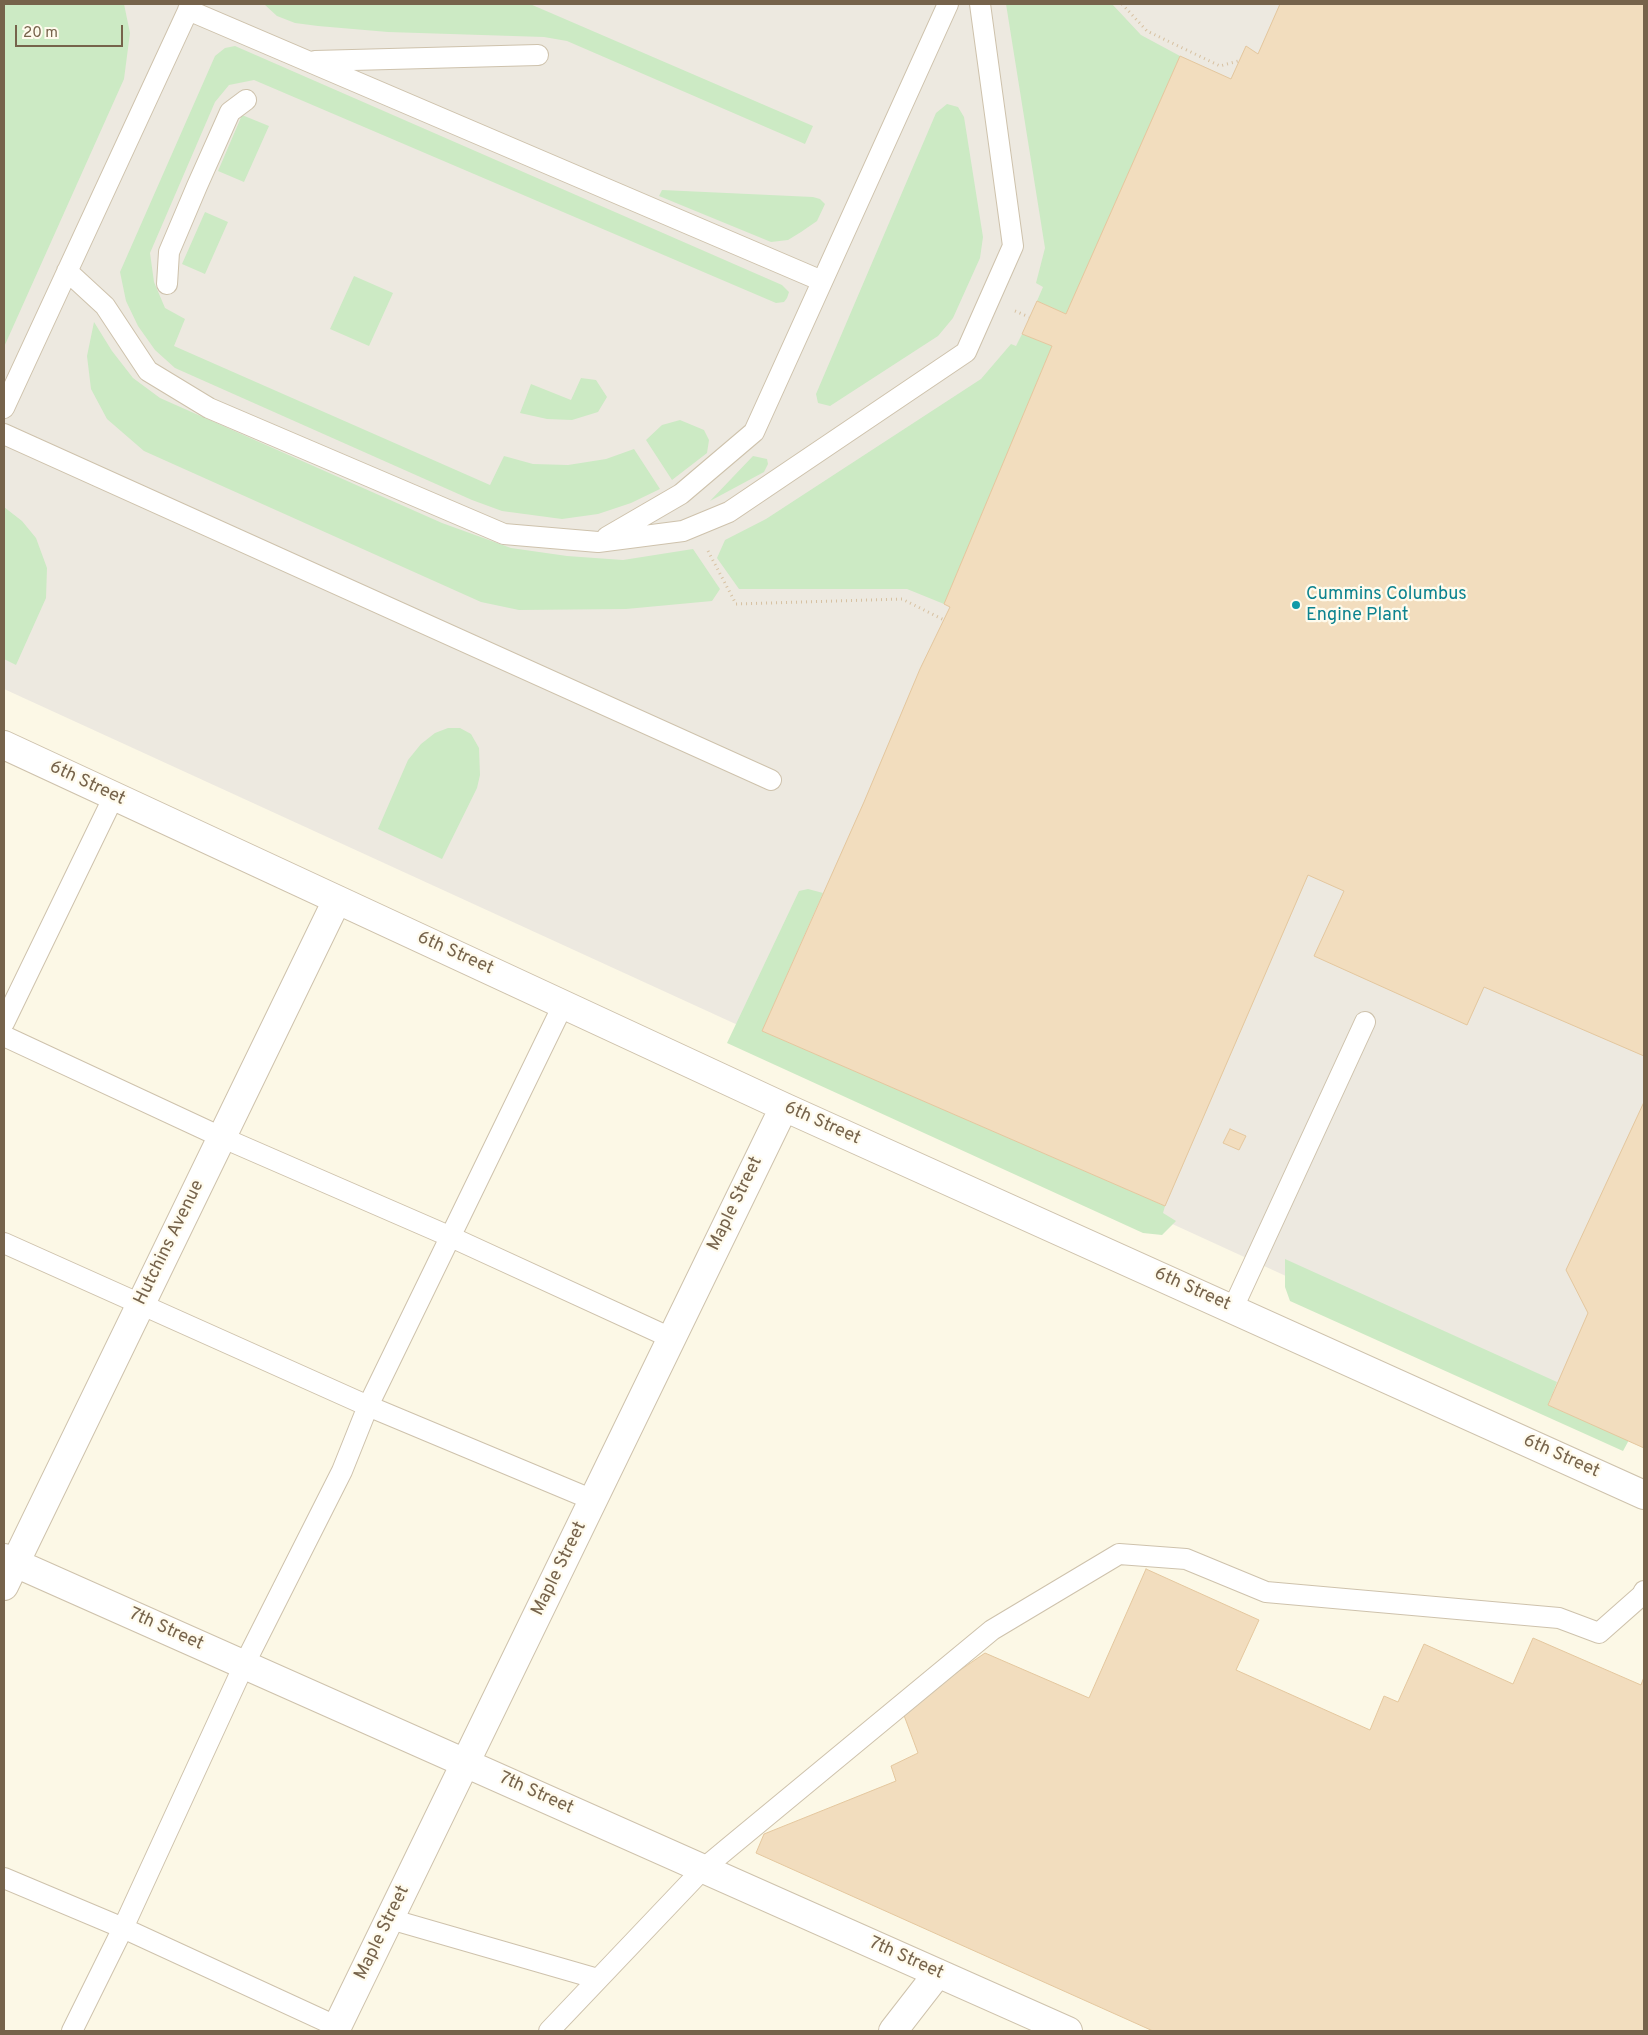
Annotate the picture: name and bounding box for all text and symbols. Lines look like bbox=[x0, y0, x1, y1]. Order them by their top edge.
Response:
scale bar bbox=[18, 15, 125, 47]
text: 20 m bbox=[23, 24, 58, 43]
place label: Cummins Columbus Engine Plant bbox=[1306, 584, 1467, 626]
marker: Cummins Columbus Engine Plant bbox=[1290, 599, 1302, 611]
street label: 6th Street bbox=[46, 757, 128, 811]
street label: 6th Street bbox=[414, 928, 496, 980]
street label: 6th Street bbox=[781, 1098, 863, 1150]
street label: Maple Street bbox=[704, 1153, 768, 1255]
street label: Hutchins Avenue bbox=[130, 1177, 210, 1309]
street label: 6th Street bbox=[1151, 1264, 1233, 1316]
street label: 6th Street bbox=[1520, 1431, 1602, 1483]
street label: Maple Street bbox=[528, 1518, 592, 1620]
street label: 7th Street bbox=[125, 1604, 207, 1656]
street label: 7th Street bbox=[495, 1768, 577, 1820]
street label: Maple Street bbox=[351, 1882, 415, 1984]
street label: 7th Street bbox=[865, 1933, 947, 1985]

